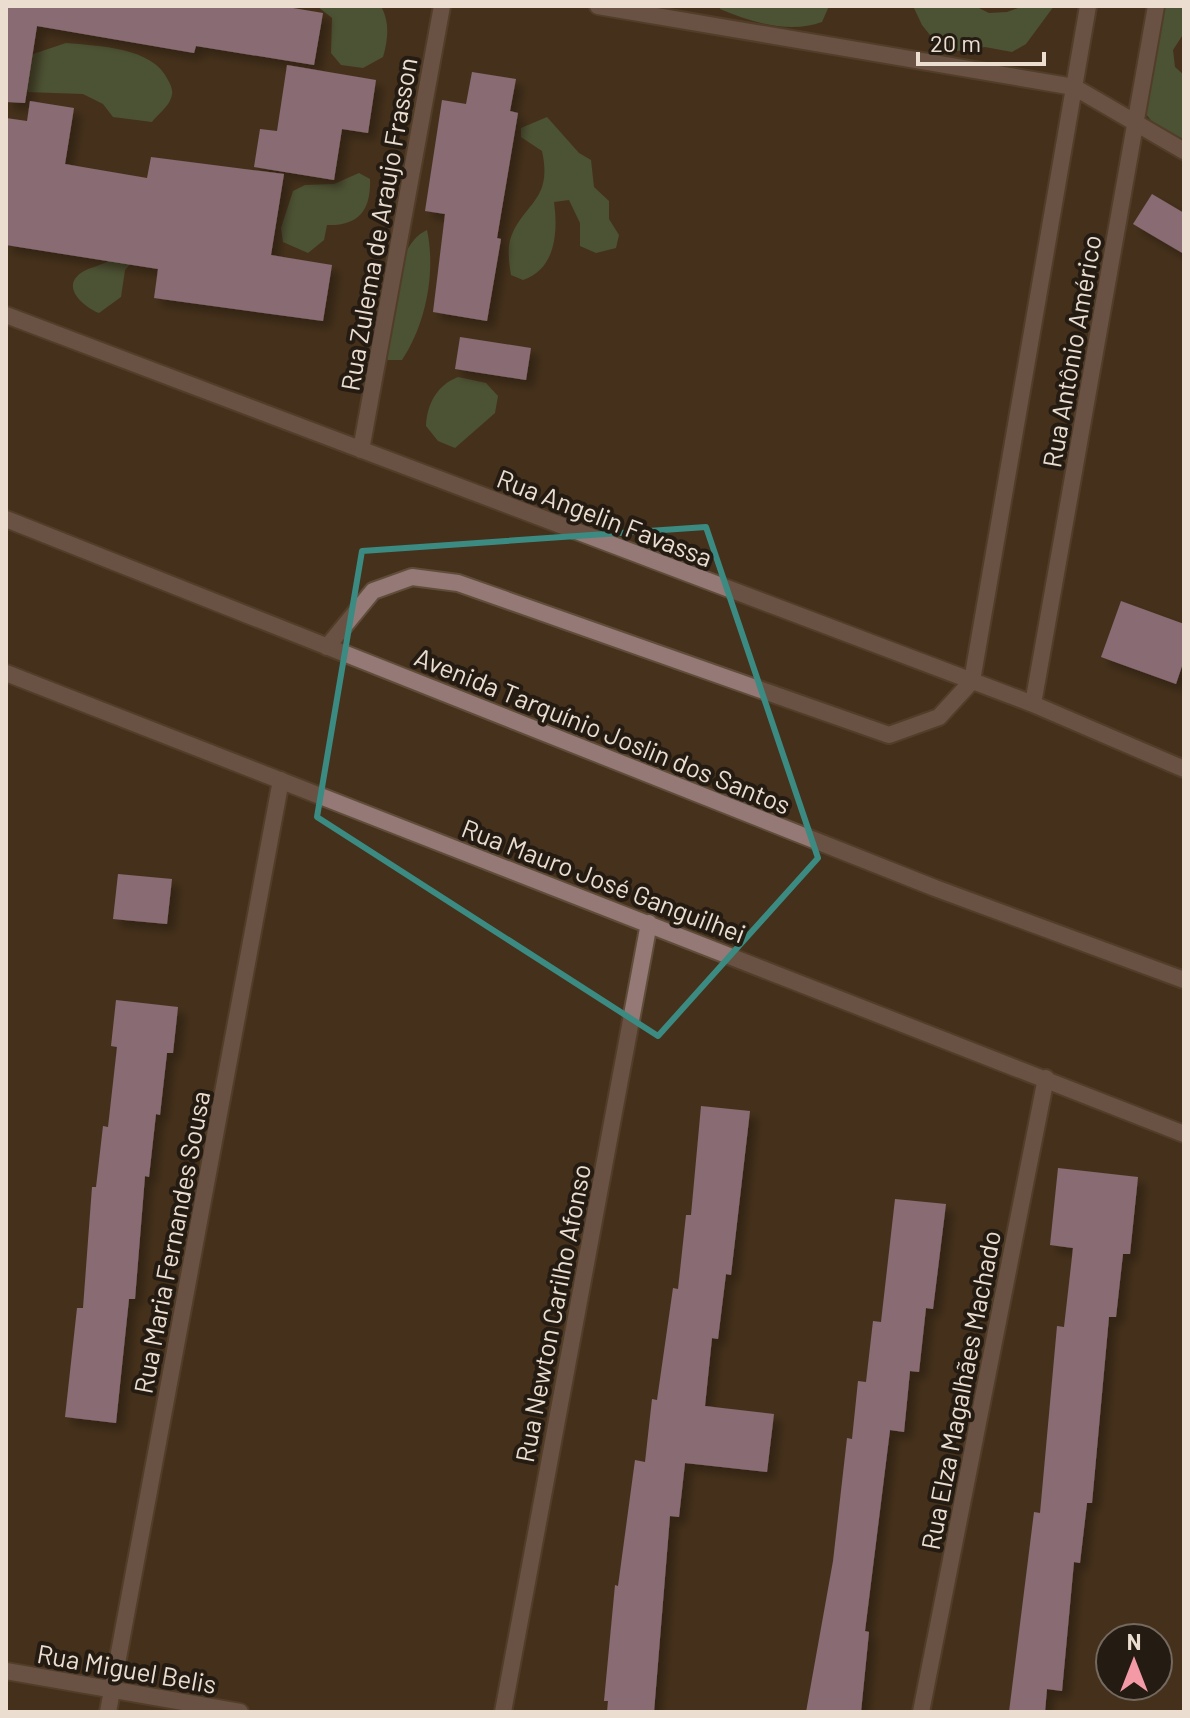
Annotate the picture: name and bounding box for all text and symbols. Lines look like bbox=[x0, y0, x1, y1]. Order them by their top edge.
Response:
scale bar bbox=[918, 16, 1044, 66]
text: 20 m bbox=[930, 28, 981, 57]
street label: Rua Zulema de Araujo Frasson bbox=[333, 55, 423, 393]
street label: Rua Antônio Américo bbox=[1035, 232, 1107, 470]
street label: Rua Angelin Favassa bbox=[493, 462, 717, 572]
street label: Avenida Tarquínio Joslin dos Santos bbox=[411, 640, 795, 820]
street label: Rua Mauro José Ganguilhei bbox=[458, 812, 750, 948]
street label: Rua Maria Fernandes Sousa bbox=[126, 1088, 216, 1396]
street label: Rua Newton Carilho Afonso bbox=[508, 1161, 596, 1465]
street label: Rua Elza Magalhães Machado bbox=[914, 1228, 1006, 1552]
north arrow bbox=[1094, 1622, 1174, 1702]
text: N bbox=[1127, 1628, 1141, 1654]
street label: Rua Miguel Belis bbox=[35, 1637, 219, 1699]

